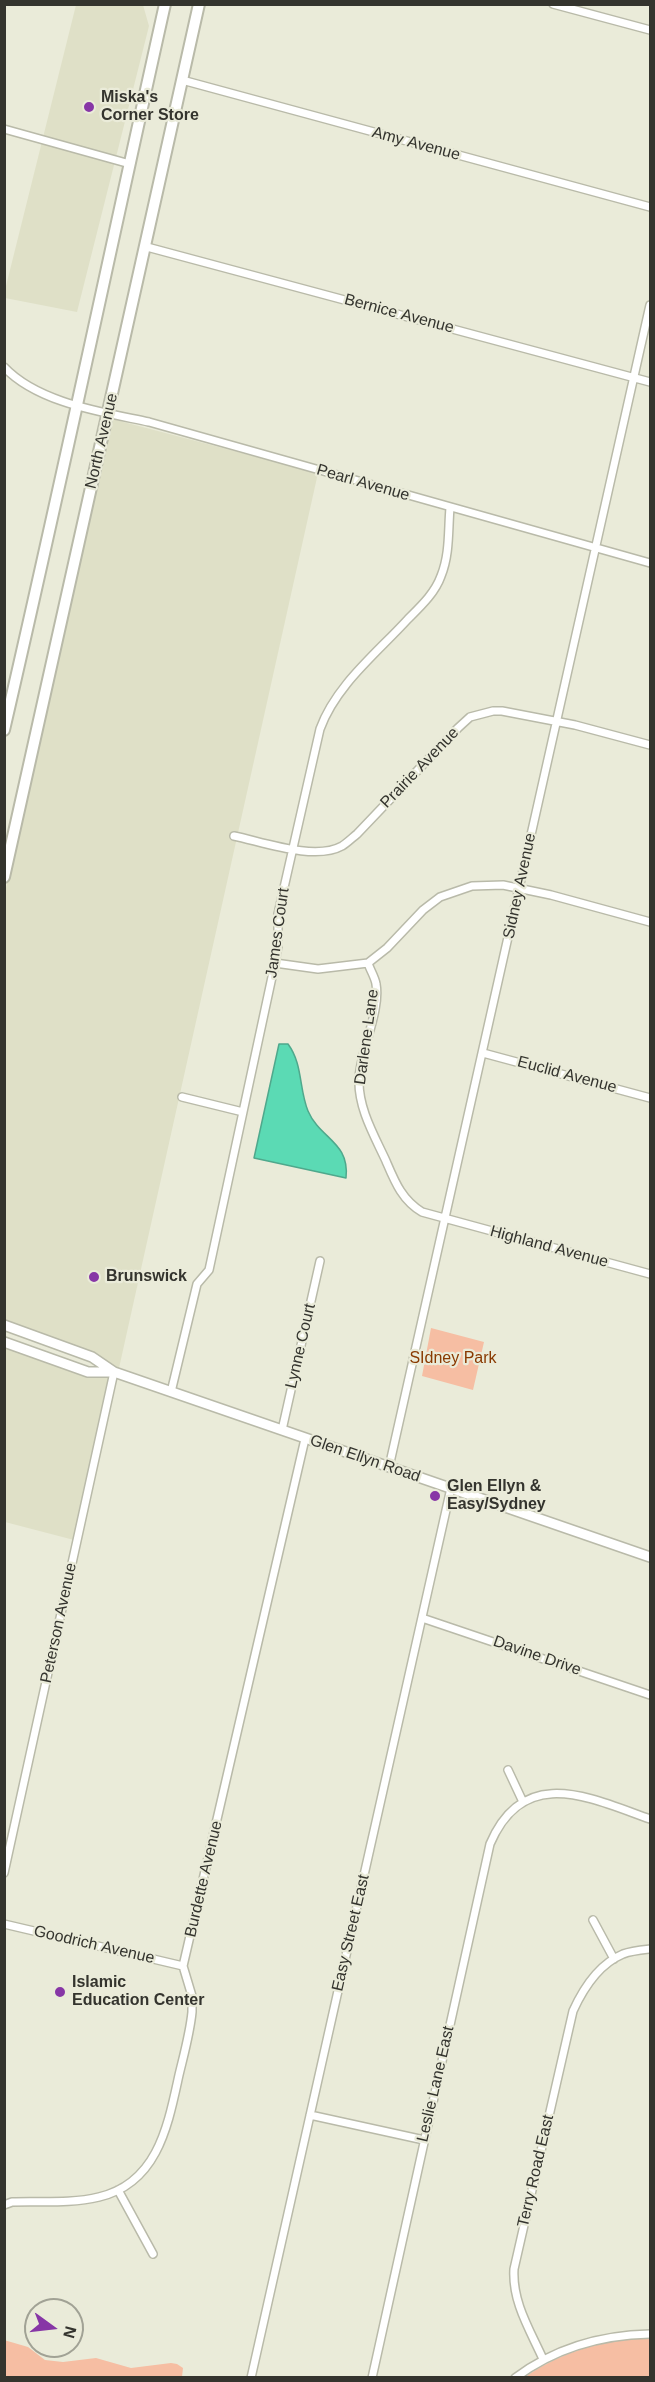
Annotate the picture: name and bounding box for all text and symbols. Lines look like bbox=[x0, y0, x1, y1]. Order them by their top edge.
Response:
place label: Miska's Corner Store bbox=[101, 88, 199, 126]
marker: Miska's Corner Store bbox=[82, 100, 96, 114]
street label: Amy Avenue bbox=[370, 123, 462, 165]
street label: Bernice Avenue bbox=[342, 290, 456, 338]
street label: North Avenue bbox=[82, 391, 122, 491]
street label: Pearl Avenue bbox=[314, 461, 412, 505]
street label: Prairie Avenue bbox=[377, 724, 463, 812]
street label: Sidney Avenue bbox=[499, 832, 541, 940]
street label: James Court bbox=[262, 887, 294, 979]
street label: Darlene Lane bbox=[351, 988, 383, 1086]
street label: Euclid Avenue bbox=[515, 1053, 619, 1097]
street label: Highland Avenue bbox=[488, 1222, 610, 1272]
place label: Brunswick bbox=[106, 1267, 187, 1287]
marker: Brunswick bbox=[87, 1270, 101, 1284]
street label: Lynne Court bbox=[282, 1302, 320, 1390]
park label: SIdney Park bbox=[409, 1349, 497, 1369]
street label: Glen Ellyn Road bbox=[307, 1431, 423, 1487]
place label: Glen Ellyn & Easy/Sydney bbox=[447, 1477, 546, 1515]
marker: Glen Ellyn & Easy/Sydney bbox=[428, 1489, 442, 1503]
street label: Peterson Avenue bbox=[37, 1561, 81, 1685]
street label: Davine Drive bbox=[491, 1632, 583, 1680]
street label: Burdette Avenue bbox=[181, 1819, 227, 1939]
street label: Easy Street East bbox=[328, 1873, 374, 1993]
street label: Goodrich Avenue bbox=[32, 1922, 156, 1968]
place label: Islamic Education Center bbox=[72, 1973, 204, 2011]
marker: Islamic Education Center bbox=[53, 1985, 67, 1999]
street label: Leslie Lane East bbox=[413, 2024, 459, 2144]
street label: Terry Road East bbox=[514, 2113, 558, 2229]
north arrow bbox=[24, 2298, 84, 2358]
text: N bbox=[60, 2324, 80, 2340]

